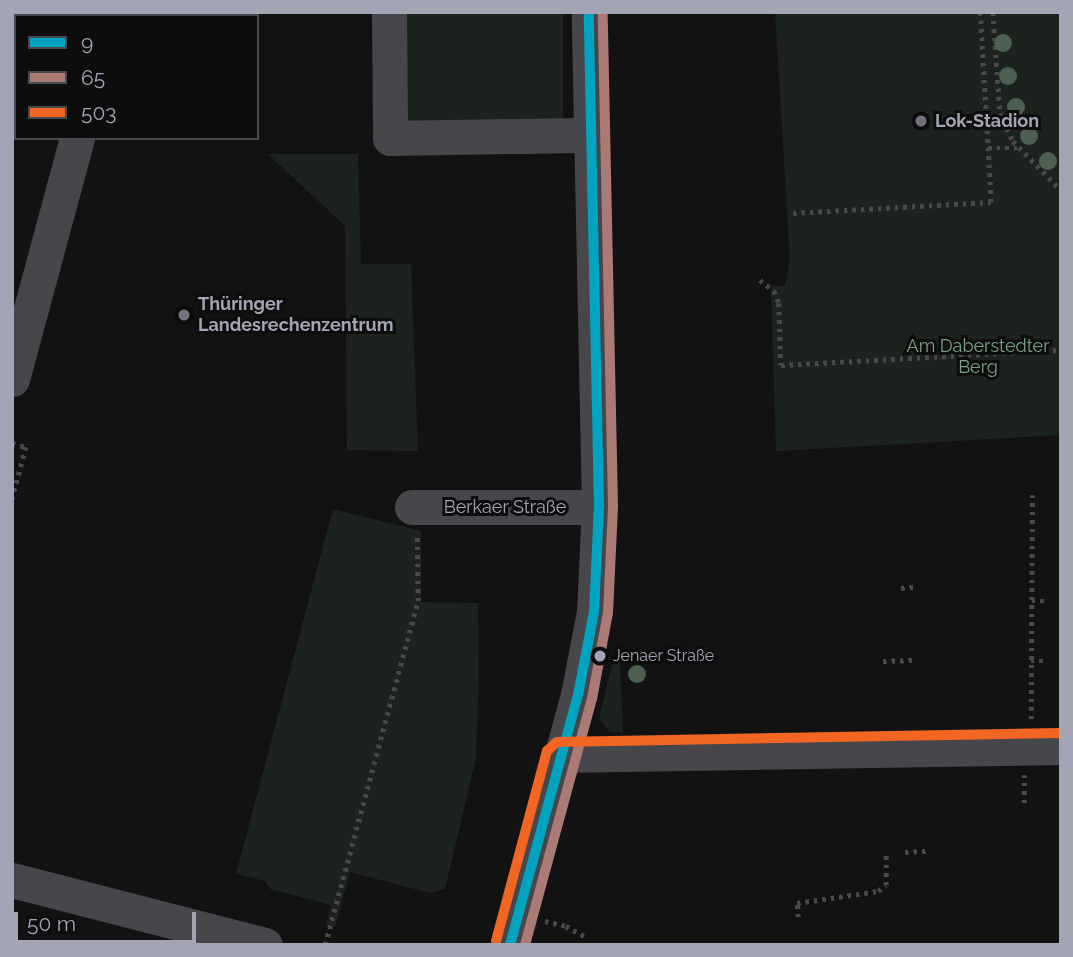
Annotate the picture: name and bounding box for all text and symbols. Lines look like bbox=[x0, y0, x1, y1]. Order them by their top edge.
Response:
legend bbox=[14, 14, 259, 140]
text: 9 bbox=[81, 30, 93, 55]
text: 65 bbox=[81, 65, 105, 90]
text: 503 bbox=[81, 100, 117, 125]
place label: Lok-Stadion bbox=[935, 110, 1039, 132]
marker: Lok-Stadion bbox=[913, 113, 929, 129]
place label: Thüringer Landesrechenzentrum bbox=[198, 294, 393, 336]
marker: Thüringer Landesrechenzentrum bbox=[176, 307, 192, 323]
park label: Am Daberstedter Berg bbox=[907, 336, 1049, 378]
street label: Berkaer Straße bbox=[443, 496, 567, 518]
place label: Jenaer Straße bbox=[613, 646, 715, 666]
marker: Jenaer Straße bbox=[593, 649, 607, 663]
scale bar bbox=[18, 898, 200, 942]
text: 50 m bbox=[27, 911, 76, 936]

